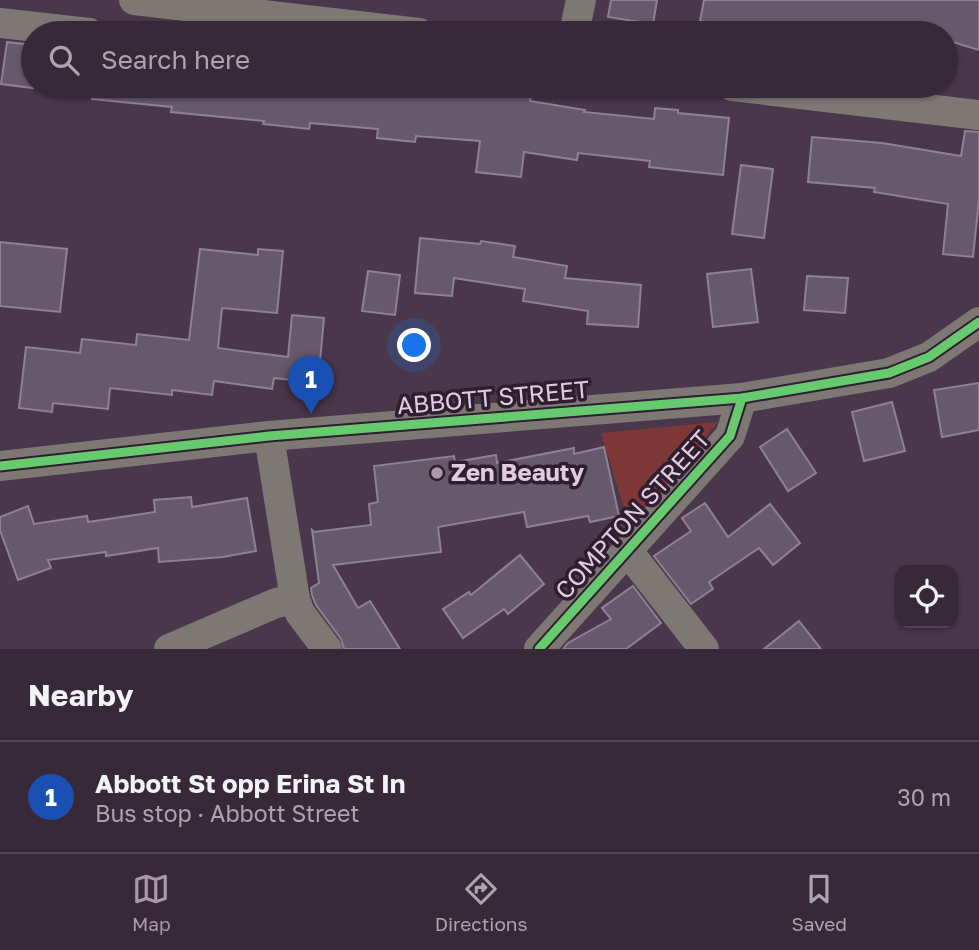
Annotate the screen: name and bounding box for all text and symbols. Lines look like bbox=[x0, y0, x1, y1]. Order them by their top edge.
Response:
search box bbox=[21, 21, 958, 98]
icon: search bbox=[45, 41, 83, 79]
text: Search here bbox=[101, 44, 250, 75]
your location bbox=[397, 328, 431, 362]
pin: 1 bbox=[288, 356, 334, 414]
street label: ABBOTT STREET bbox=[396, 374, 590, 419]
street label: COMPTON STREET bbox=[548, 423, 715, 604]
place label: Zen Beauty bbox=[451, 457, 585, 486]
marker: Zen Beauty bbox=[429, 465, 445, 481]
map controls bbox=[895, 565, 958, 628]
button: locate bbox=[895, 565, 958, 628]
text: Nearby bbox=[28, 677, 133, 713]
text: Abbott St opp Erina St In bbox=[95, 768, 406, 799]
text: 1 bbox=[45, 783, 57, 811]
text: 30 m bbox=[897, 783, 951, 811]
text: Bus stop · Abbott Street bbox=[95, 799, 360, 827]
tab: Map bbox=[132, 870, 171, 935]
tab: Directions bbox=[435, 870, 528, 935]
tab: Saved bbox=[792, 870, 847, 935]

